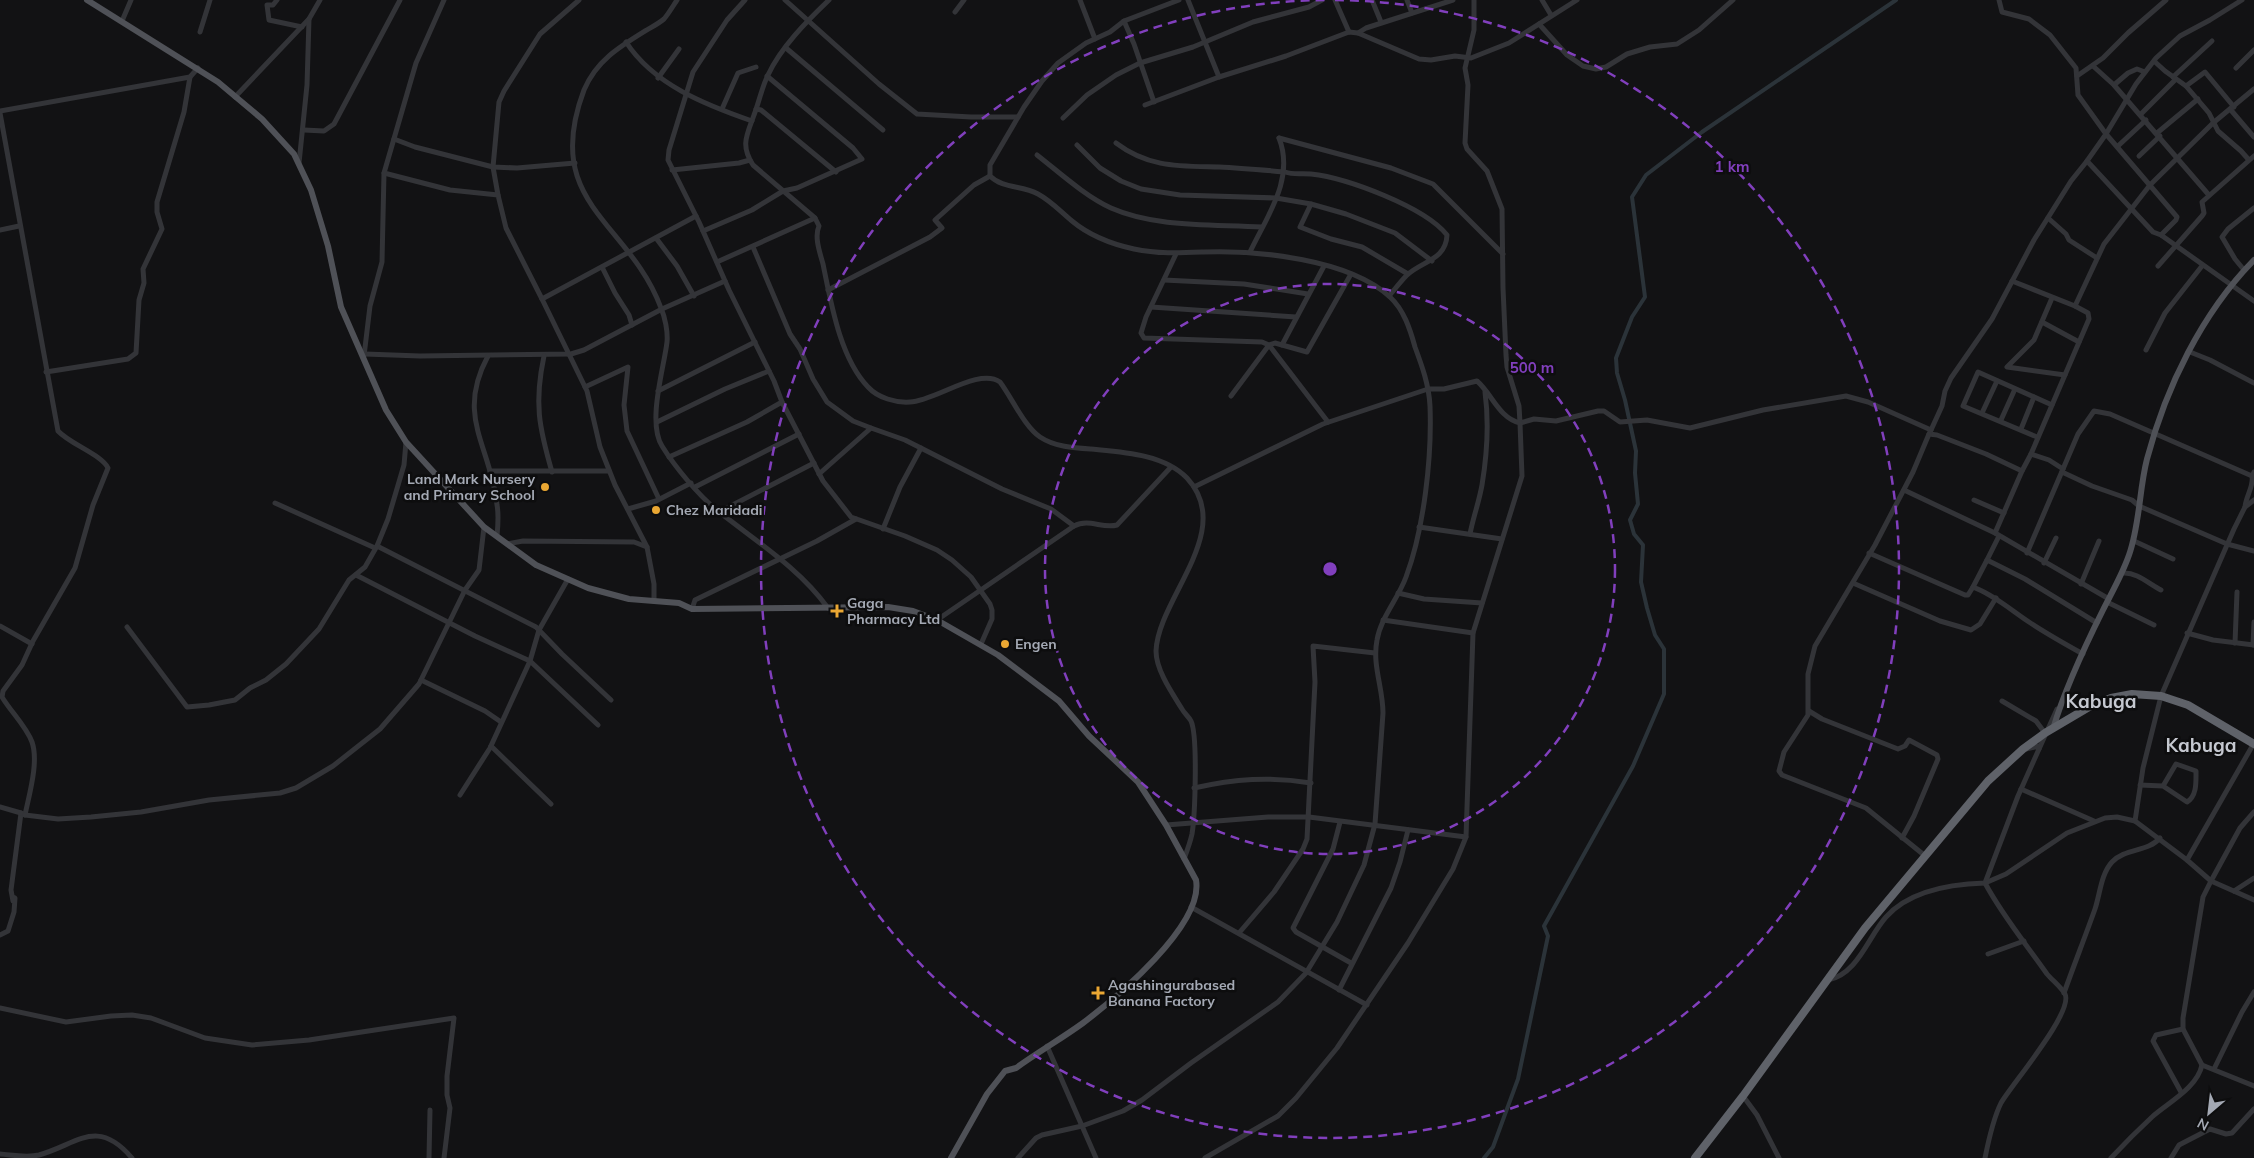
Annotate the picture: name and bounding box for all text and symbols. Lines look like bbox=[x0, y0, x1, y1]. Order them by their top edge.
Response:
text: 1 km bbox=[1715, 157, 1749, 176]
text: 500 m bbox=[1510, 358, 1554, 377]
place label: Land Mark Nursery and Primary School bbox=[404, 470, 535, 504]
marker: Land Mark Nursery and Primary School bbox=[539, 481, 551, 493]
place label: Chez Maridadi bbox=[666, 501, 763, 519]
marker: Chez Maridadi bbox=[650, 504, 662, 516]
centre of rings bbox=[1321, 560, 1339, 578]
place label: Gaga Pharmacy Ltd bbox=[847, 594, 940, 628]
marker: Gaga Pharmacy Ltd bbox=[831, 605, 843, 617]
place label: Engen bbox=[1015, 635, 1057, 653]
marker: Engen bbox=[999, 638, 1011, 650]
district label: Kabuga bbox=[2065, 689, 2137, 713]
district label: Kabuga bbox=[2165, 733, 2237, 757]
place label: Agashingurabased Banana Factory bbox=[1108, 976, 1235, 1010]
marker: Agashingurabased Banana Factory bbox=[1092, 987, 1104, 999]
north arrow bbox=[2184, 1088, 2234, 1138]
text: N bbox=[2194, 1114, 2212, 1135]

